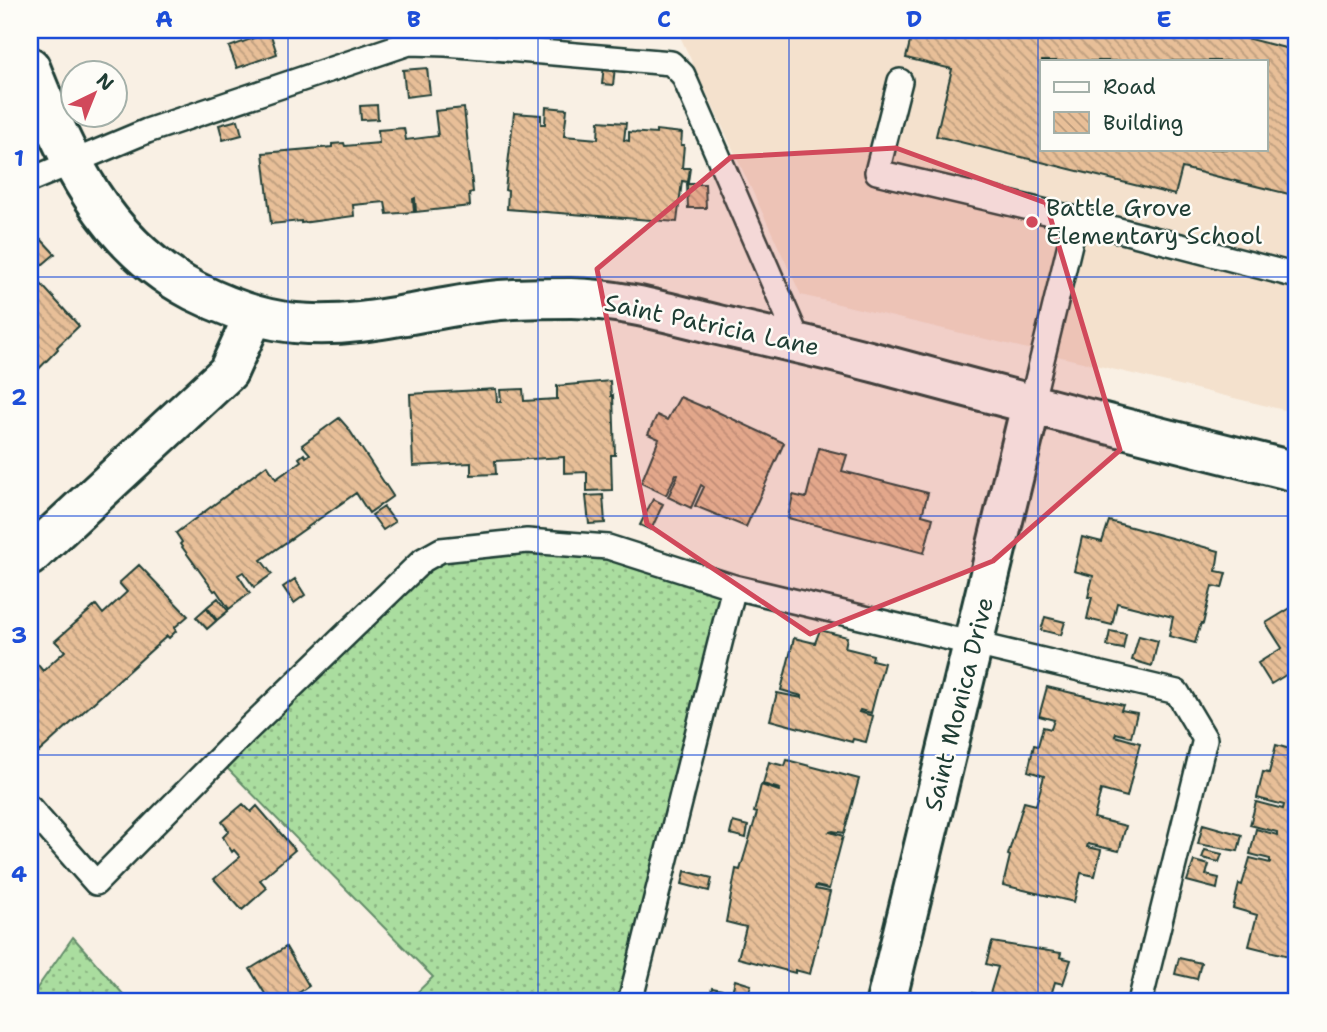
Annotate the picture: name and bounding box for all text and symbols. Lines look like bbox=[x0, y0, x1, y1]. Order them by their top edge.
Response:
text: A bbox=[155, 4, 173, 34]
text: B bbox=[407, 4, 421, 34]
text: C bbox=[657, 4, 671, 34]
text: D bbox=[906, 4, 922, 34]
text: E bbox=[1156, 4, 1172, 34]
north arrow bbox=[60, 60, 130, 130]
legend bbox=[1040, 60, 1268, 150]
text: N bbox=[91, 68, 119, 96]
text: Road bbox=[1103, 73, 1156, 101]
text: Building bbox=[1103, 109, 1183, 137]
text: 1 bbox=[14, 143, 24, 173]
place label: Battle Grove Elementary School bbox=[1046, 192, 1263, 252]
marker: Battle Grove Elementary School bbox=[1024, 214, 1040, 230]
street label: Saint Patricia Lane bbox=[602, 287, 822, 363]
text: 2 bbox=[11, 382, 27, 412]
street label: Saint Monica Drive bbox=[917, 594, 1001, 814]
text: 3 bbox=[11, 620, 27, 650]
text: 4 bbox=[11, 859, 27, 889]

